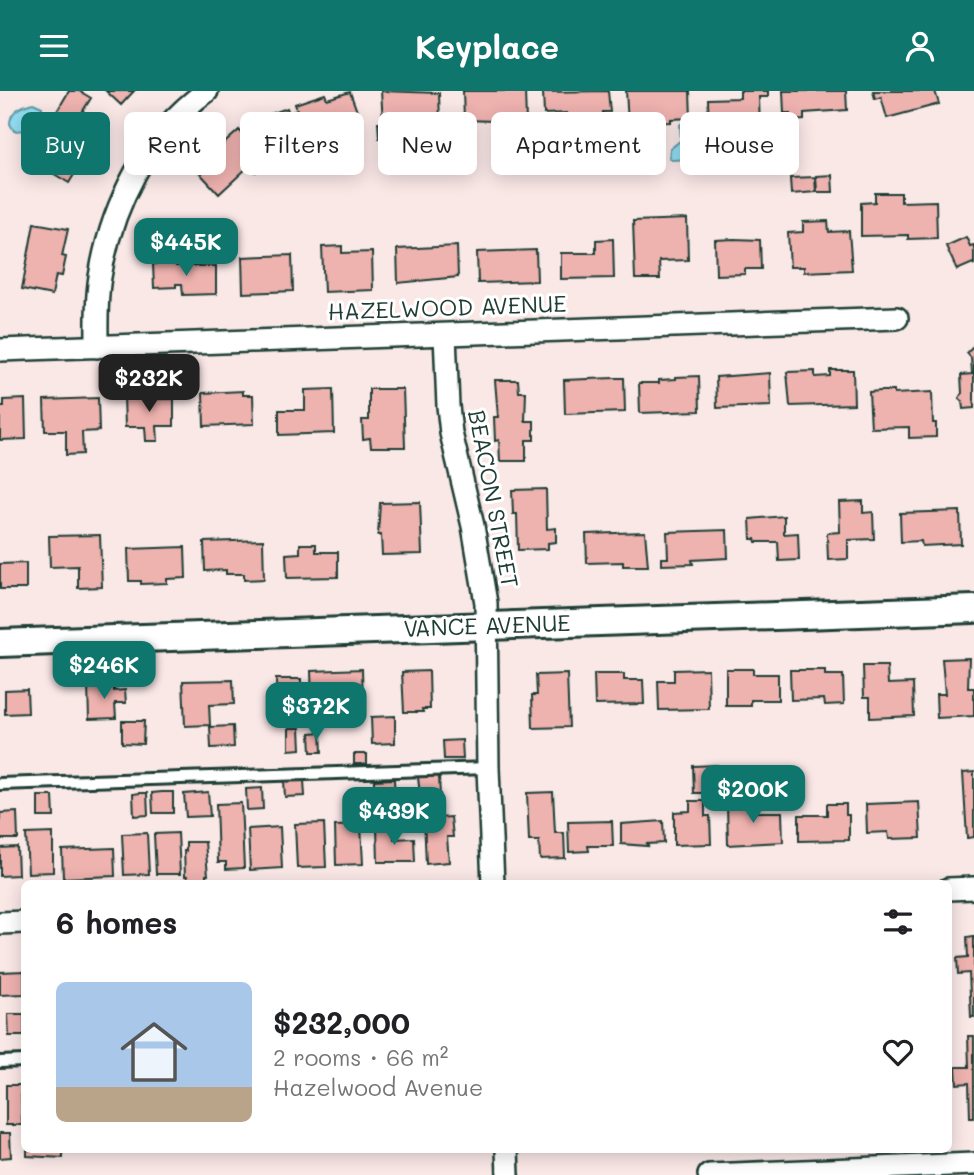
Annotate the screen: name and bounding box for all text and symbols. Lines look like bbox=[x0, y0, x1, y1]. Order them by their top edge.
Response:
text: Keyplace bbox=[415, 25, 559, 67]
icon: menu bbox=[35, 27, 73, 65]
icon: person bbox=[901, 27, 939, 65]
chip: Buy bbox=[21, 112, 110, 175]
chip: Rent bbox=[124, 112, 226, 175]
chip: Filters bbox=[240, 112, 364, 175]
chip: New bbox=[378, 112, 477, 175]
chip: Apartment bbox=[491, 112, 666, 175]
chip: House bbox=[680, 112, 799, 175]
pin: $445K bbox=[137, 219, 235, 278]
text: $445K bbox=[150, 226, 222, 256]
street label: HAZELWOOD AVENUE bbox=[327, 288, 567, 326]
pin: $232K bbox=[100, 355, 198, 414]
text: $232K bbox=[115, 362, 183, 392]
street label: BEACON STREET bbox=[462, 407, 526, 590]
street label: VANCE AVENUE bbox=[403, 607, 571, 643]
pin: $246K bbox=[55, 641, 153, 701]
text: $246K bbox=[69, 649, 139, 679]
pin: $372K bbox=[267, 683, 365, 742]
text: $372K bbox=[282, 690, 350, 720]
pin: $200K bbox=[704, 765, 802, 825]
text: $200K bbox=[717, 773, 789, 803]
pin: $439K bbox=[345, 787, 443, 847]
text: $439K bbox=[358, 795, 430, 825]
text: 6 homes bbox=[56, 902, 177, 942]
icon: filters bbox=[879, 903, 917, 941]
text: $232,000 bbox=[273, 1002, 410, 1042]
icon: home bbox=[112, 1010, 196, 1094]
icon: heart bbox=[879, 1033, 917, 1071]
text: 2 rooms · 66 m² bbox=[273, 1042, 448, 1072]
text: Hazelwood Avenue bbox=[273, 1072, 483, 1102]

